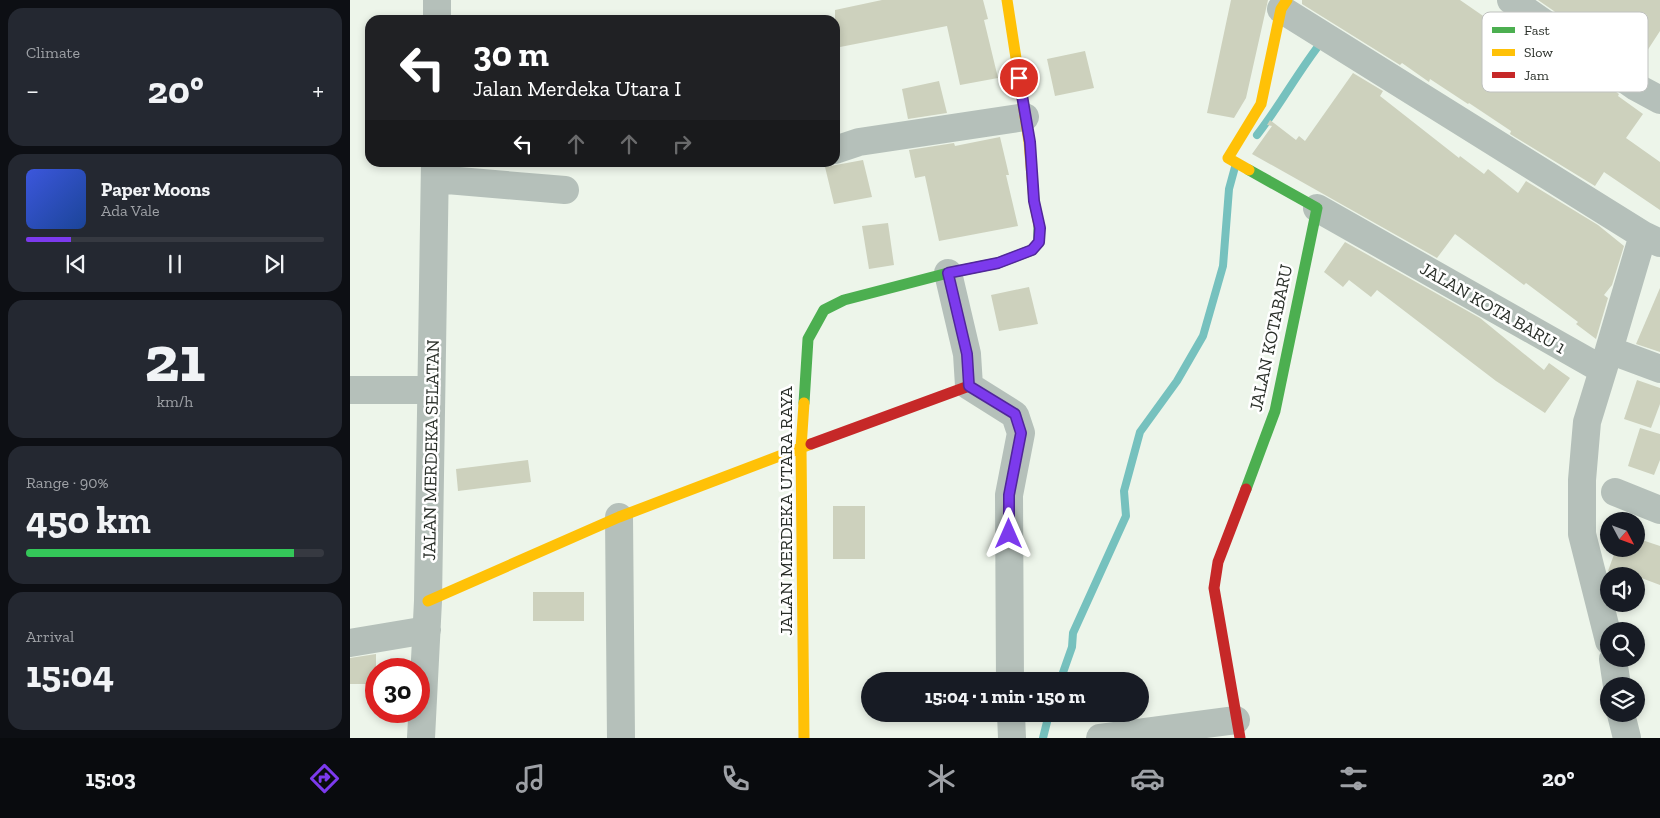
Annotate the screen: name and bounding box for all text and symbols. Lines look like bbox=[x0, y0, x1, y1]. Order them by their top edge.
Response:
legend bbox=[1482, 12, 1648, 92]
text: Fast bbox=[1524, 22, 1551, 39]
text: 30 m bbox=[473, 33, 549, 75]
icon: left bbox=[390, 35, 455, 100]
text: Climate bbox=[26, 43, 80, 62]
text: Slow bbox=[1524, 44, 1553, 61]
pin bbox=[998, 57, 1040, 99]
icon: arrive bbox=[1005, 64, 1033, 92]
text: 20° bbox=[148, 67, 204, 113]
text: Jam bbox=[1524, 67, 1549, 84]
text: − bbox=[26, 74, 39, 107]
text: + bbox=[312, 74, 324, 107]
text: Jalan Merdeka Utara I bbox=[473, 75, 681, 102]
icon: left bbox=[509, 130, 537, 158]
icon: ahead bbox=[562, 130, 590, 158]
icon: ahead bbox=[615, 130, 643, 158]
icon: right bbox=[668, 130, 696, 158]
text: Paper Moons bbox=[101, 178, 210, 201]
text: Ada Vale bbox=[101, 201, 160, 220]
icon: previous bbox=[62, 250, 90, 278]
icon: pause bbox=[161, 250, 189, 278]
icon: next bbox=[260, 250, 288, 278]
street label: JALAN KOTA BARU 1 bbox=[1416, 257, 1570, 359]
street label: JALAN KOTABARU bbox=[1245, 262, 1297, 414]
text: 21 bbox=[144, 320, 206, 398]
street label: JALAN MERDEKA SELATAN bbox=[418, 339, 444, 561]
street label: JALAN MERDEKA UTARA RAYA bbox=[775, 386, 797, 636]
text: km/h bbox=[157, 392, 193, 411]
text: Range · 90% bbox=[26, 473, 109, 492]
text: 450 km bbox=[26, 497, 151, 543]
position arrow bbox=[982, 507, 1034, 559]
north arrow bbox=[1600, 512, 1645, 558]
map controls bbox=[1600, 512, 1645, 722]
button: sound bbox=[1600, 567, 1645, 612]
button: search bbox=[1600, 622, 1645, 667]
text: Arrival bbox=[26, 627, 74, 646]
text: 15:04 bbox=[26, 651, 114, 697]
speed limit sign: 30 bbox=[365, 658, 430, 723]
button: layers bbox=[1600, 677, 1645, 722]
text: 15:04 · 1 min · 150 m bbox=[925, 685, 1085, 708]
icon: directions bbox=[307, 761, 342, 796]
icon: music bbox=[513, 761, 548, 796]
icon: phone bbox=[718, 761, 753, 796]
icon: climate bbox=[924, 761, 959, 796]
icon: car bbox=[1130, 761, 1165, 796]
icon: filters bbox=[1336, 761, 1371, 796]
text: 15:03 bbox=[85, 765, 136, 792]
text: 20° bbox=[1542, 765, 1575, 792]

